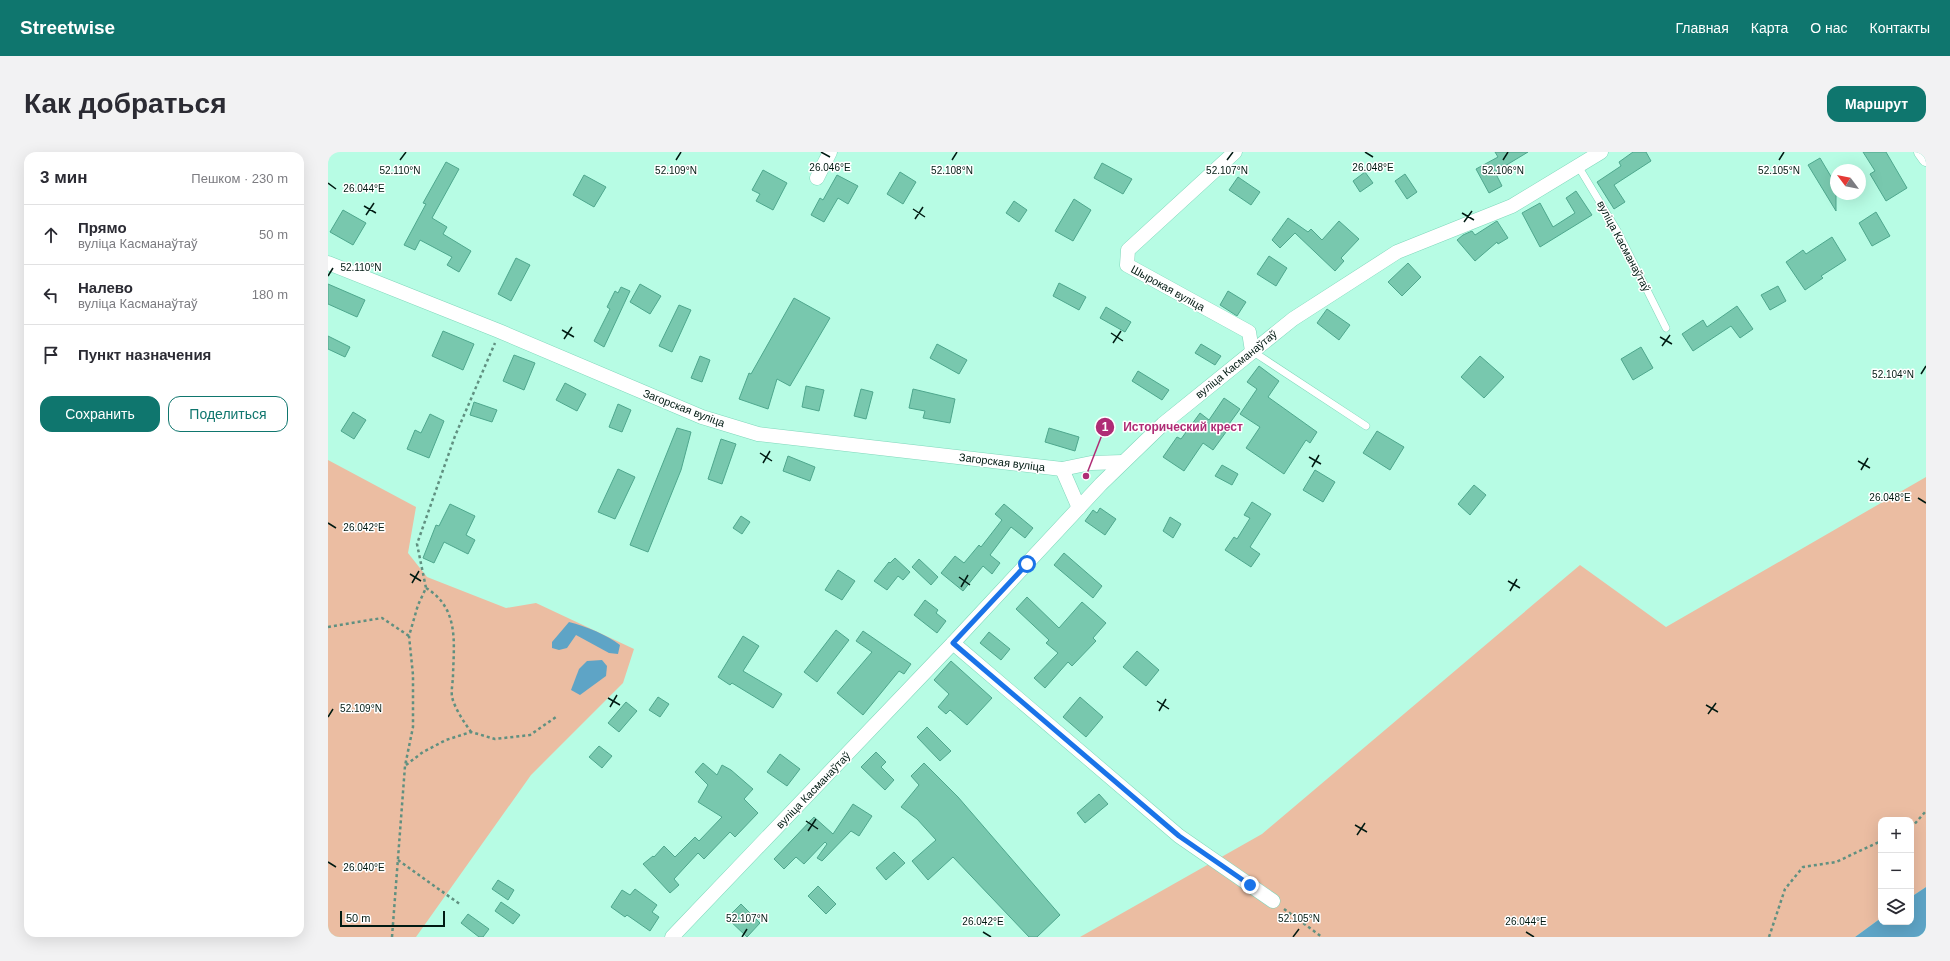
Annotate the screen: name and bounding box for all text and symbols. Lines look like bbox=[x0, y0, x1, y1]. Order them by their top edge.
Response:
text: Streetwise bbox=[20, 17, 115, 38]
text: Главная bbox=[1675, 20, 1729, 36]
text: Карта bbox=[1751, 20, 1788, 36]
text: О нас bbox=[1810, 20, 1848, 36]
text: Контакты bbox=[1870, 20, 1930, 36]
button: Маршрут bbox=[1827, 86, 1926, 122]
text: Как добраться bbox=[24, 88, 226, 119]
text: 26.046°E bbox=[809, 162, 851, 173]
text: 26.048°E bbox=[1352, 162, 1394, 173]
north arrow bbox=[1830, 164, 1866, 200]
text: 52.110°N bbox=[379, 165, 421, 176]
text: 52.109°N bbox=[655, 165, 697, 176]
text: 52.108°N bbox=[931, 165, 973, 176]
text: 52.107°N bbox=[1206, 165, 1248, 176]
text: 52.106°N bbox=[1482, 165, 1524, 176]
text: 52.105°N bbox=[1758, 165, 1800, 176]
text: 3 мин bbox=[40, 168, 87, 187]
text: Пешком · 230 m bbox=[191, 171, 288, 186]
text: 26.044°E bbox=[343, 183, 385, 194]
street label: вуліца Касманаўтаў bbox=[1595, 199, 1653, 294]
text: Прямо bbox=[78, 219, 127, 236]
icon: ahead bbox=[40, 224, 62, 246]
text: 50 m bbox=[259, 227, 288, 242]
text: вуліца Касманаўтаў bbox=[78, 236, 198, 251]
text: 52.110°N bbox=[340, 262, 382, 273]
street label: Шырокая вуліца bbox=[1129, 263, 1208, 314]
text: Налево bbox=[78, 279, 133, 296]
icon: left bbox=[40, 284, 62, 306]
text: 180 m bbox=[252, 287, 288, 302]
text: вуліца Касманаўтаў bbox=[78, 296, 198, 311]
street label: вуліца Касманаўтаў bbox=[1193, 327, 1279, 400]
icon: arrive bbox=[40, 344, 62, 366]
text: Пункт назначения bbox=[78, 346, 211, 363]
text: 52.104°N bbox=[1872, 369, 1914, 380]
street label: Загорская вуліца bbox=[641, 387, 727, 429]
button: Сохранить bbox=[40, 396, 160, 432]
button: Поделиться bbox=[168, 396, 288, 432]
callout: Исторический крест bbox=[1095, 415, 1251, 439]
text: 1 bbox=[1102, 420, 1109, 434]
text: Исторический крест bbox=[1123, 420, 1243, 434]
street label: Загорская вуліца bbox=[958, 451, 1047, 473]
text: 26.048°E bbox=[1869, 492, 1911, 503]
text: 26.042°E bbox=[343, 522, 385, 533]
route start bbox=[1018, 555, 1036, 573]
text: 52.109°N bbox=[340, 703, 382, 714]
street label: вуліца Касманаўтаў bbox=[774, 749, 853, 831]
map controls bbox=[1878, 817, 1914, 925]
button: + bbox=[1878, 817, 1914, 853]
button: − bbox=[1878, 853, 1914, 889]
text: 26.040°E bbox=[343, 862, 385, 873]
route end bbox=[1241, 876, 1259, 894]
button: layers bbox=[1878, 889, 1914, 925]
scale bar bbox=[340, 909, 445, 928]
text: 50 m bbox=[346, 912, 370, 924]
text: 52.107°N bbox=[726, 913, 768, 924]
text: 52.105°N bbox=[1278, 913, 1320, 924]
text: 26.042°E bbox=[962, 916, 1004, 927]
text: 26.044°E bbox=[1505, 916, 1547, 927]

